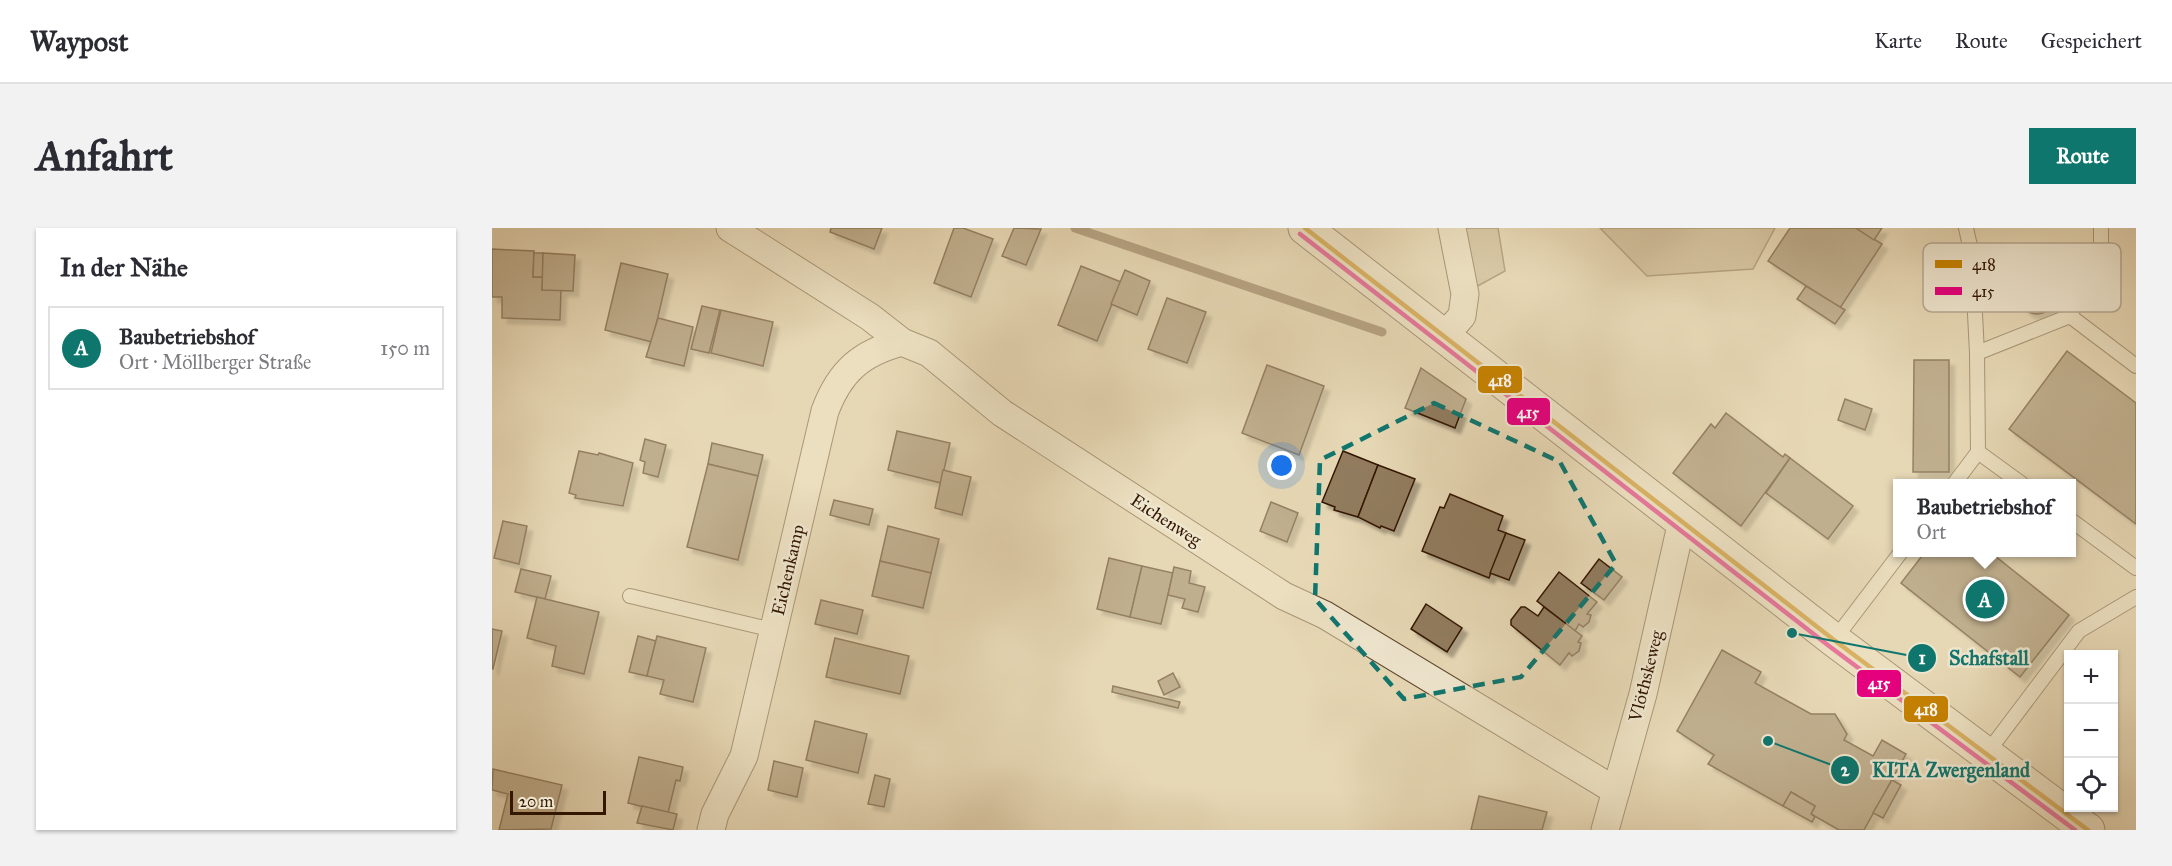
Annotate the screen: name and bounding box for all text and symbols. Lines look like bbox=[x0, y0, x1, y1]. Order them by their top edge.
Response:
text: Waypost bbox=[30, 24, 128, 59]
text: Karte bbox=[1874, 28, 1922, 54]
text: Route bbox=[1955, 28, 2008, 54]
text: Gespeichert bbox=[2041, 28, 2142, 54]
button: Route bbox=[2029, 128, 2136, 184]
text: Anfahrt bbox=[36, 130, 173, 182]
legend bbox=[1923, 243, 2121, 312]
text: In der Nähe bbox=[60, 251, 188, 283]
text: 418 bbox=[1972, 255, 1996, 274]
text: 415 bbox=[1972, 282, 1995, 301]
text: Baubetriebshof bbox=[119, 323, 255, 350]
text: A bbox=[75, 336, 88, 360]
text: 150 m bbox=[380, 336, 430, 360]
text: Ort · Möllberger Straße bbox=[119, 350, 311, 374]
line badge: 418 bbox=[1477, 365, 1523, 394]
text: 418 bbox=[1488, 371, 1512, 391]
line badge: 415 bbox=[1506, 397, 1551, 426]
text: 415 bbox=[1517, 403, 1540, 423]
your location bbox=[1267, 451, 1296, 480]
popup bbox=[1893, 479, 2076, 557]
street label: Eichenweg bbox=[1126, 489, 1206, 552]
text: Baubetriebshof bbox=[1917, 493, 2053, 520]
text: Ort bbox=[1917, 520, 1946, 544]
street label: Eichenkamp bbox=[767, 522, 809, 618]
pin: A bbox=[1966, 576, 2004, 622]
street label: Vlöthskeweg bbox=[1624, 627, 1669, 725]
callout: Schafstall bbox=[1907, 639, 2041, 677]
text: Schafstall bbox=[1949, 646, 2030, 670]
text: 1 bbox=[1918, 647, 1926, 669]
map controls bbox=[2064, 650, 2118, 812]
button: + bbox=[2064, 650, 2118, 704]
line badge: 415 bbox=[1856, 669, 1902, 698]
text: 415 bbox=[1868, 674, 1891, 694]
line badge: 418 bbox=[1903, 695, 1949, 723]
text: 418 bbox=[1914, 700, 1938, 720]
button: − bbox=[2064, 704, 2118, 758]
callout: KITA Zwergenland bbox=[1830, 751, 2042, 789]
text: KITA Zwergenland bbox=[1872, 758, 2031, 783]
button: locate bbox=[2064, 758, 2118, 812]
text: 2 bbox=[1841, 759, 1851, 781]
scale bar bbox=[510, 788, 606, 816]
text: 20 m bbox=[519, 792, 553, 811]

